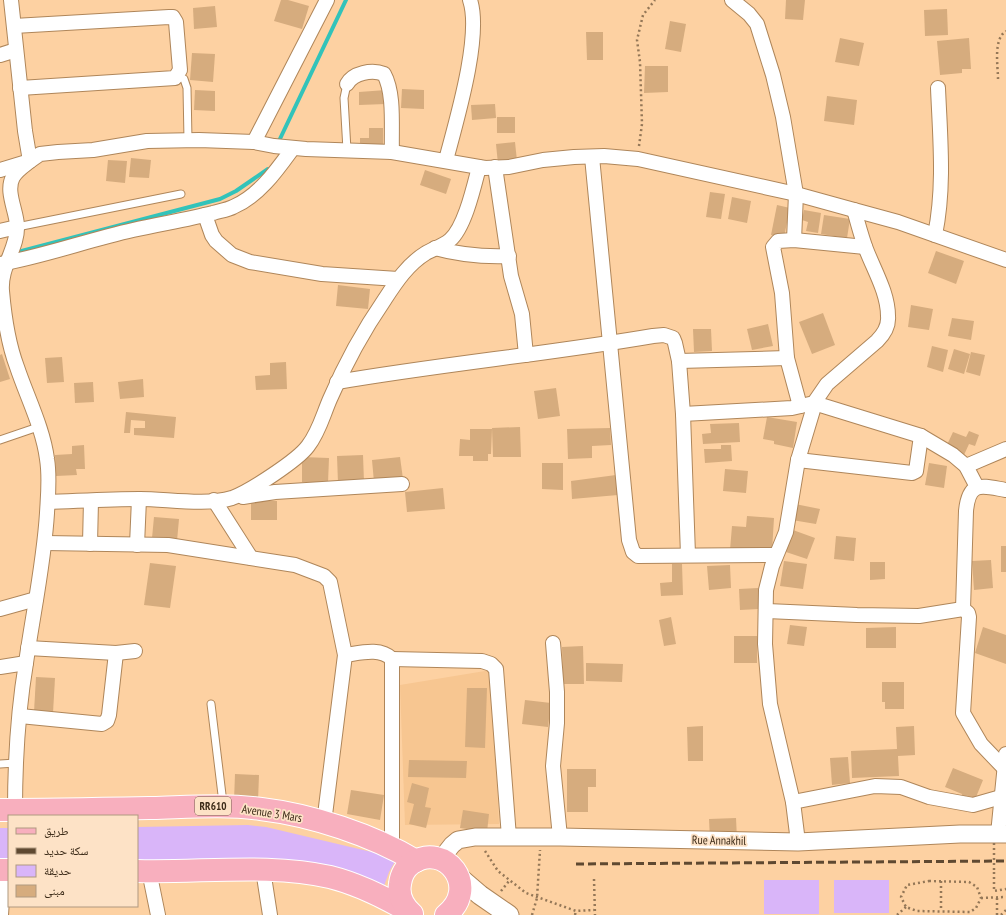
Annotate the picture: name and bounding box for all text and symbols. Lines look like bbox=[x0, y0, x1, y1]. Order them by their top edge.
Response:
road number: RR610 bbox=[195, 797, 231, 815]
street label: Avenue 3 Mars bbox=[241, 801, 303, 825]
legend bbox=[8, 815, 138, 907]
text: طريق bbox=[44, 823, 69, 838]
street label: Rue Annakhil bbox=[692, 832, 747, 848]
text: سكة حديد bbox=[44, 843, 89, 858]
text: حديقة bbox=[44, 863, 72, 878]
text: مبنى bbox=[44, 883, 65, 898]

